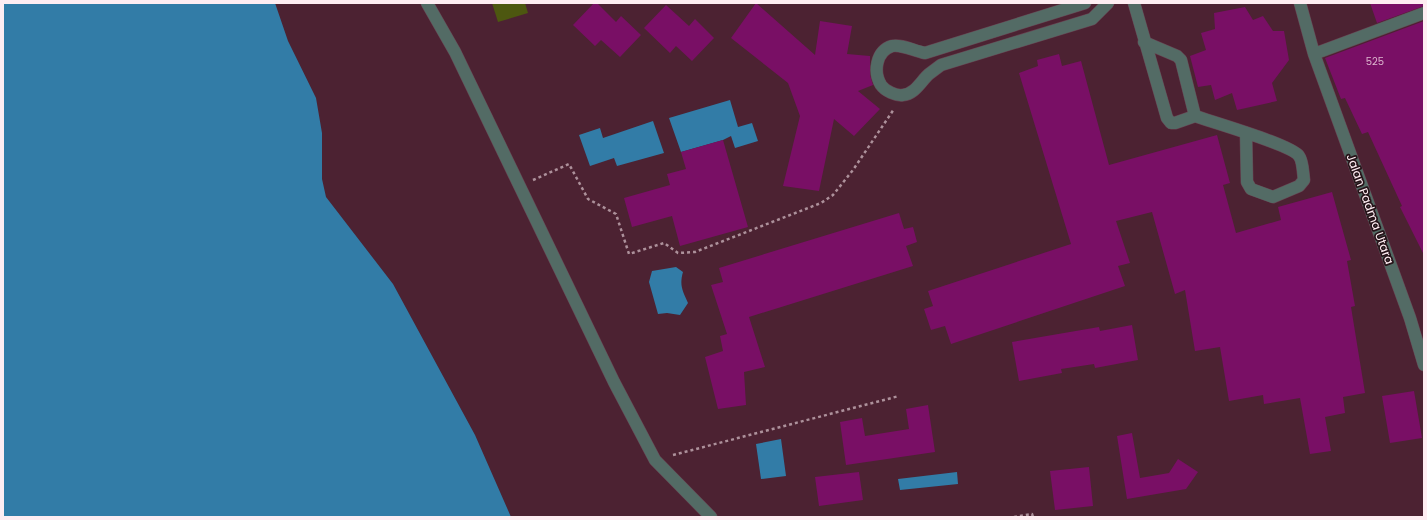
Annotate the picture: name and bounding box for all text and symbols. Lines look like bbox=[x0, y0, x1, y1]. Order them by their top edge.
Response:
house number: 525 bbox=[1366, 54, 1384, 69]
street label: Jalan Padma Utara bbox=[1343, 151, 1398, 266]

